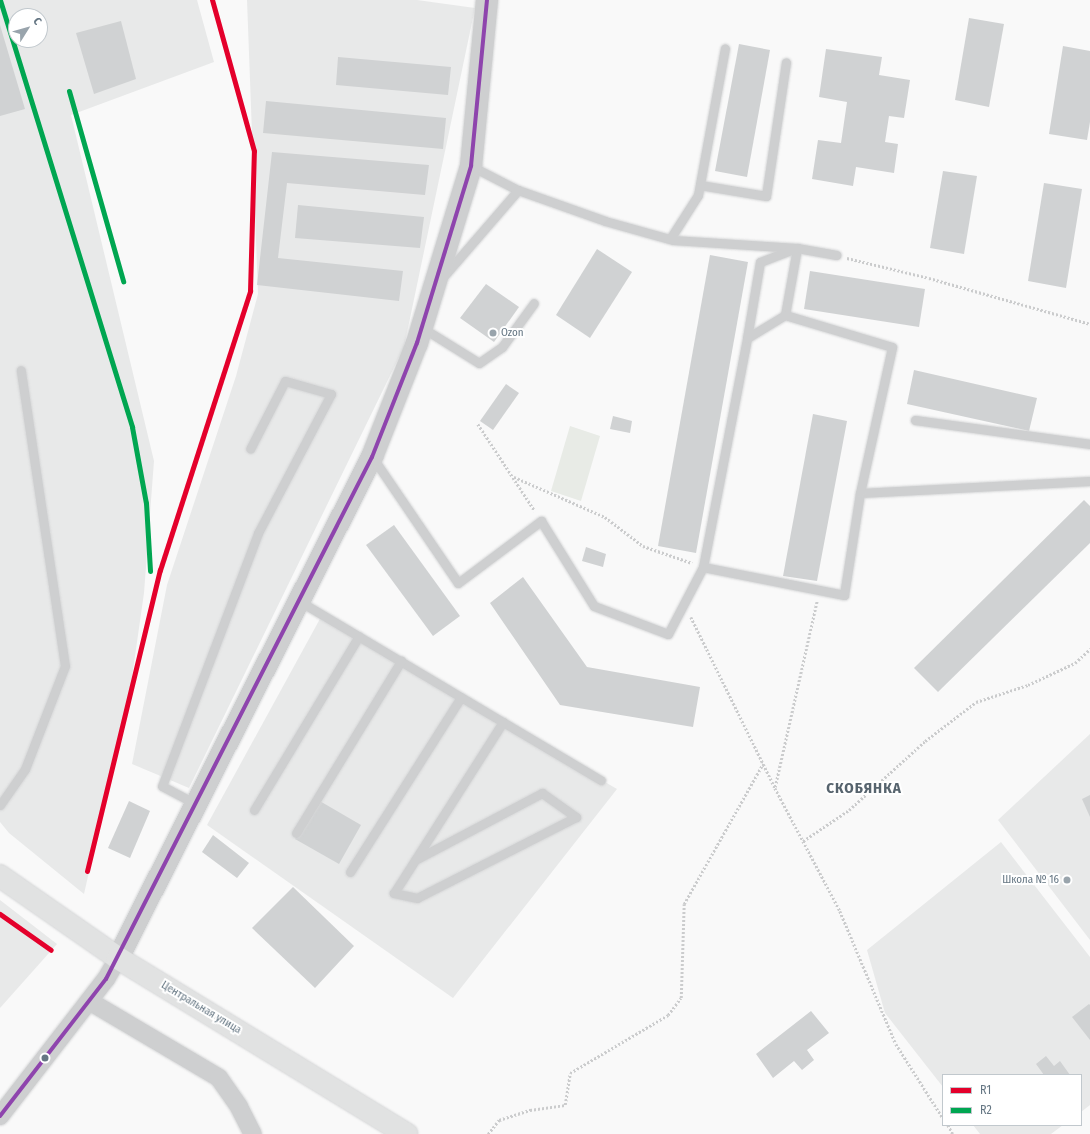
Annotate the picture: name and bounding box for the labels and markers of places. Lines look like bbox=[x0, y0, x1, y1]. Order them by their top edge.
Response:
place label: Ozon bbox=[501, 326, 524, 340]
marker: Ozon bbox=[488, 328, 498, 338]
place label: Школа № 16 bbox=[1002, 873, 1059, 887]
marker: Школа № 16 bbox=[1062, 875, 1072, 885]
unlabelled marker bbox=[40, 1053, 50, 1063]

